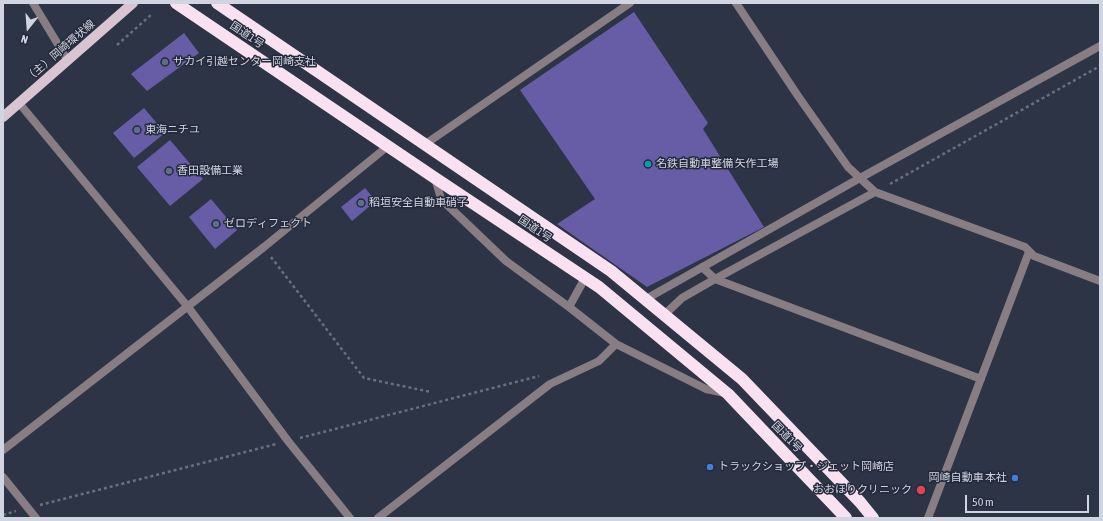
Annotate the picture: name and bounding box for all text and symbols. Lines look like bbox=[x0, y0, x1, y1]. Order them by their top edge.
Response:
north arrow bbox=[8, 8, 48, 48]
street label: （主）岡崎環状線 bbox=[22, 17, 98, 85]
street label: 国道1号 bbox=[227, 19, 267, 51]
text: N bbox=[20, 33, 29, 46]
place label: サカイ引越センター岡崎支社 bbox=[173, 55, 316, 69]
marker: サカイ引越センター岡崎支社 bbox=[160, 57, 170, 67]
place label: 東海ニチユ bbox=[145, 123, 200, 137]
marker: 東海ニチユ bbox=[132, 125, 142, 135]
place label: 名鉄自動車整備 矢作工場 bbox=[656, 157, 779, 171]
marker: 名鉄自動車整備 矢作工場 bbox=[643, 159, 653, 169]
place label: 香田設備工業 bbox=[177, 164, 243, 178]
marker: 香田設備工業 bbox=[164, 166, 174, 176]
place label: 稻垣安全自動車硝子 bbox=[369, 196, 468, 210]
marker: 稻垣安全自動車硝子 bbox=[356, 198, 366, 208]
street label: 国道1号 bbox=[515, 213, 555, 245]
place label: ゼロディフェクト bbox=[224, 217, 312, 231]
marker: ゼロディフェクト bbox=[211, 219, 221, 229]
street label: 国道1号 bbox=[769, 419, 805, 455]
place label: トラックショップ・ジェット岡崎店 bbox=[718, 460, 894, 474]
marker: トラックショップ・ジェット岡崎店 bbox=[705, 462, 715, 472]
place label: 岡崎自動車 本社 bbox=[928, 471, 1007, 485]
marker: 岡崎自動車 本社 bbox=[1010, 473, 1020, 483]
place label: おおほりクリニック bbox=[813, 483, 912, 497]
marker: おおほりクリニック bbox=[915, 484, 927, 496]
scale bar bbox=[967, 487, 1091, 513]
text: 50 m bbox=[972, 495, 994, 509]

